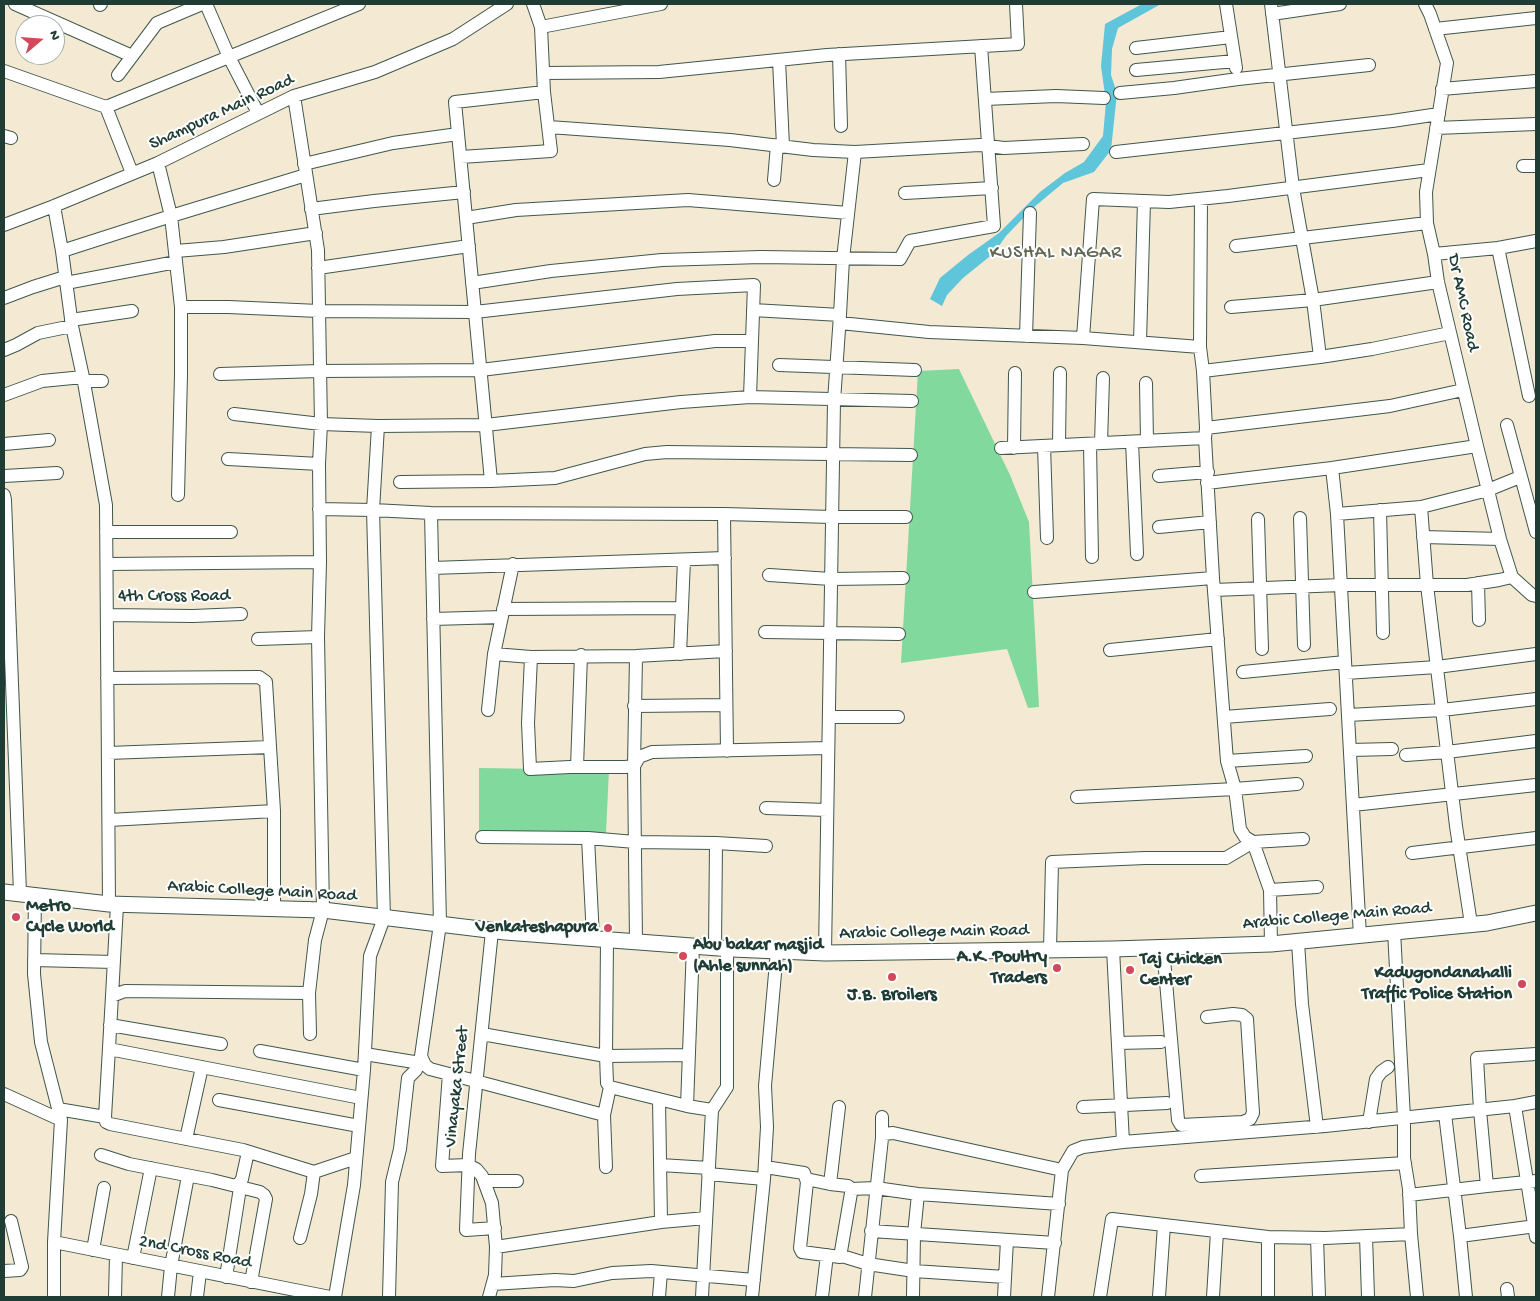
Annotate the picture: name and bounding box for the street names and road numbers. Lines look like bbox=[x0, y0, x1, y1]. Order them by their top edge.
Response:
street label: Shampura Main Road bbox=[146, 70, 298, 156]
street label: Dr AMC Road bbox=[1441, 252, 1483, 354]
street label: 4th Cross Road bbox=[118, 586, 230, 608]
street label: Arabic College Main Road bbox=[167, 876, 357, 908]
street label: Arabic College Main Road bbox=[1242, 898, 1432, 936]
street label: Arabic College Main Road bbox=[839, 921, 1029, 945]
street label: Vinayaka Street bbox=[441, 1025, 475, 1149]
street label: 2nd Cross Road bbox=[137, 1231, 253, 1275]

